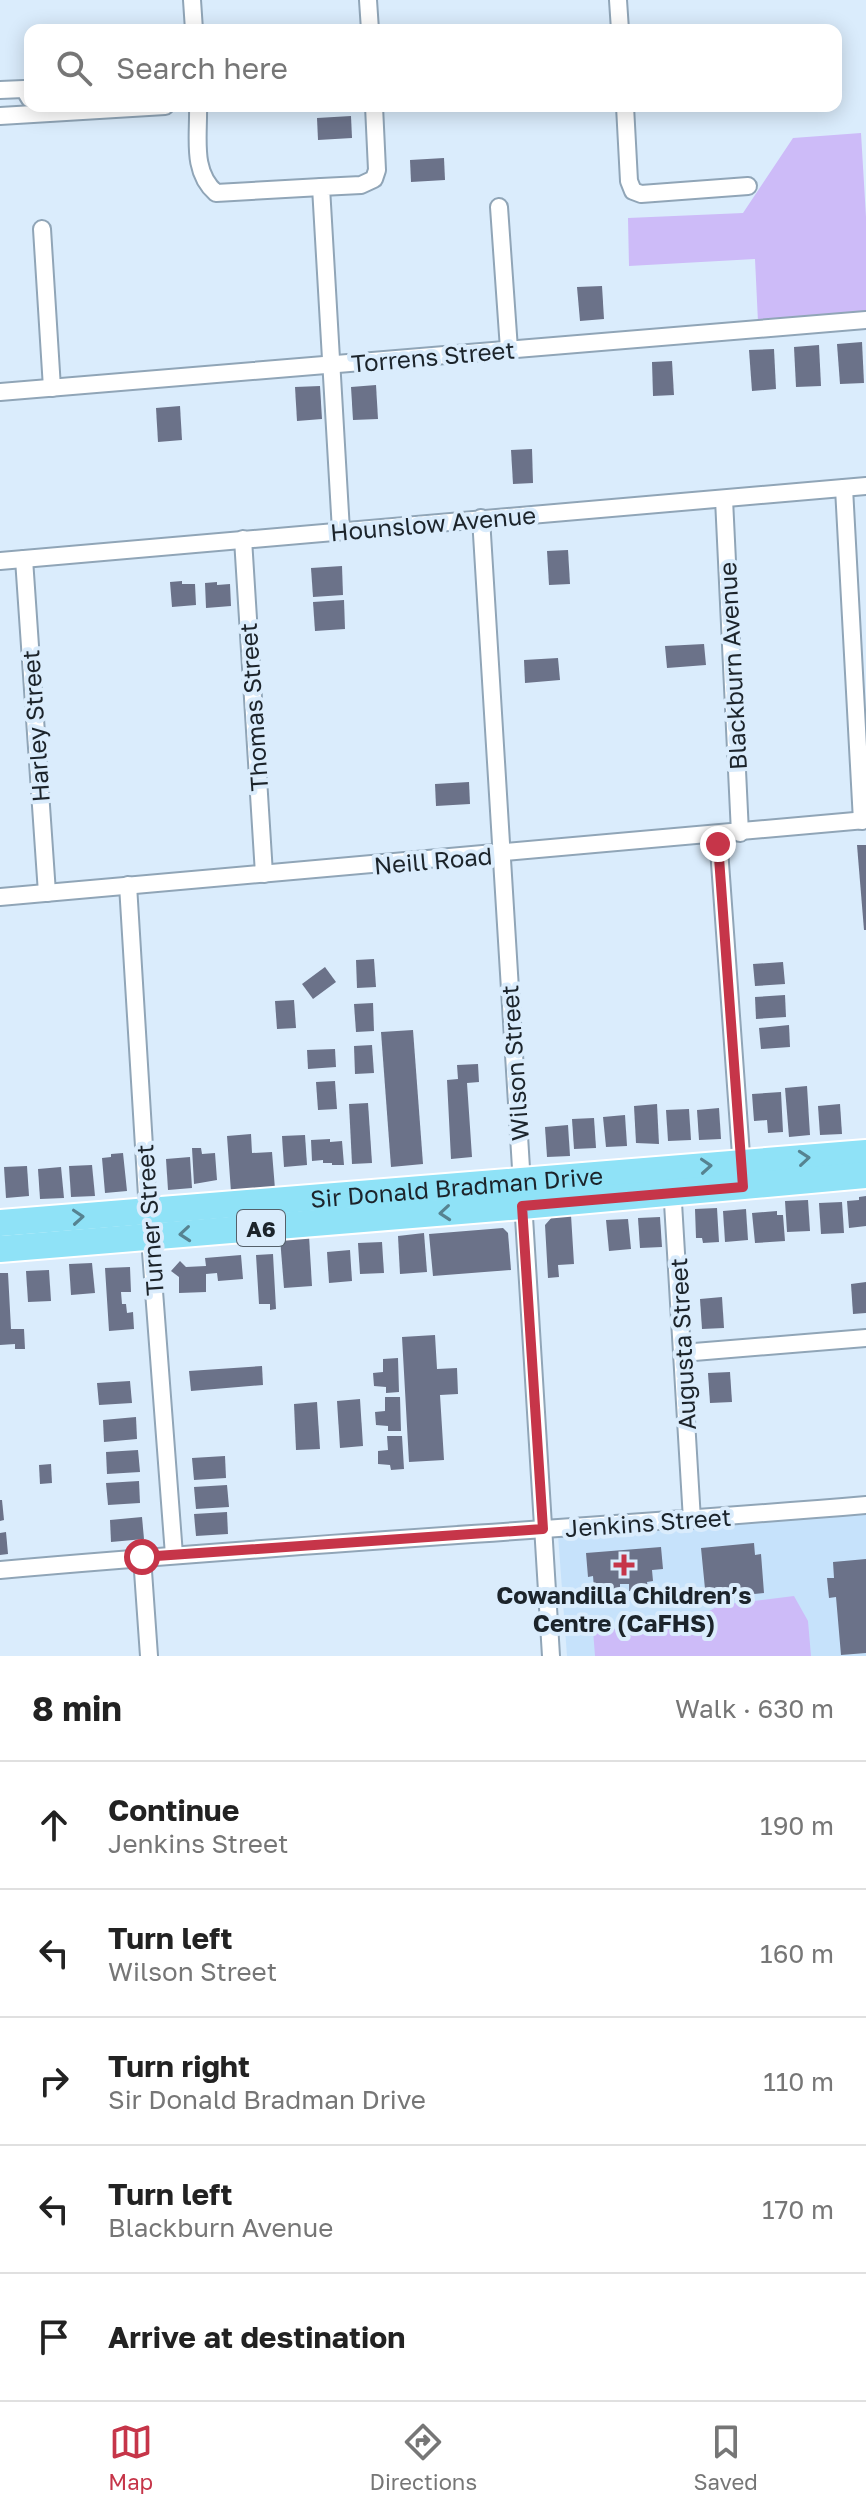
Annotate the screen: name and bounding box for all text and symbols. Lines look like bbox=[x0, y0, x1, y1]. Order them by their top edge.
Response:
search box bbox=[24, 24, 842, 112]
icon: search bbox=[52, 46, 96, 90]
text: Search here bbox=[116, 50, 288, 86]
street label: Torrens Street bbox=[350, 334, 516, 378]
street label: Hounslow Avenue bbox=[329, 500, 537, 546]
street label: Blackburn Avenue bbox=[712, 561, 752, 771]
street label: Thomas Street bbox=[233, 622, 273, 792]
street label: Harley Street bbox=[15, 649, 55, 803]
route end bbox=[700, 826, 736, 862]
street label: Neill Road bbox=[373, 840, 493, 880]
street label: Wilson Street bbox=[494, 984, 534, 1142]
street label: Turner Street bbox=[129, 1143, 169, 1297]
one-way arrow bbox=[798, 1150, 811, 1167]
one-way arrow bbox=[700, 1158, 713, 1175]
street label: Sir Donald Bradman Drive bbox=[309, 1160, 604, 1212]
one-way arrow bbox=[438, 1204, 451, 1221]
one-way arrow bbox=[72, 1209, 85, 1226]
road number: A6 bbox=[237, 1210, 285, 1246]
one-way arrow bbox=[178, 1225, 191, 1242]
street label: Augusta Street bbox=[663, 1257, 701, 1431]
street label: Jenkins Street bbox=[564, 1502, 732, 1542]
route start bbox=[124, 1539, 160, 1575]
marker: Cowandilla Children’s Centre (CaFHS) bbox=[613, 1554, 635, 1576]
place label: Cowandilla Children’s Centre (CaFHS) bbox=[496, 1580, 752, 1637]
text: 8 min bbox=[32, 1688, 122, 1728]
text: Walk · 630 m bbox=[675, 1693, 834, 1724]
text: Continue bbox=[108, 1792, 239, 1828]
icon: ahead bbox=[32, 1803, 76, 1847]
text: 190 m bbox=[760, 1810, 834, 1841]
text: Jenkins Street bbox=[108, 1828, 288, 1859]
text: Turn left bbox=[108, 1920, 233, 1956]
icon: left bbox=[32, 1931, 76, 1975]
text: 160 m bbox=[760, 1938, 834, 1969]
text: Wilson Street bbox=[108, 1956, 277, 1987]
text: Turn right bbox=[108, 2048, 250, 2084]
icon: right bbox=[32, 2059, 76, 2103]
text: 110 m bbox=[763, 2066, 834, 2097]
text: Sir Donald Bradman Drive bbox=[108, 2084, 426, 2115]
text: Turn left bbox=[108, 2176, 233, 2212]
icon: left bbox=[32, 2187, 76, 2231]
text: 170 m bbox=[762, 2194, 834, 2225]
text: Blackburn Avenue bbox=[108, 2212, 333, 2243]
icon: arrive bbox=[32, 2315, 76, 2359]
text: Arrive at destination bbox=[108, 2319, 405, 2355]
tab: Map bbox=[108, 2420, 153, 2495]
tab: Directions bbox=[370, 2420, 477, 2495]
tab: Saved bbox=[694, 2420, 758, 2495]

